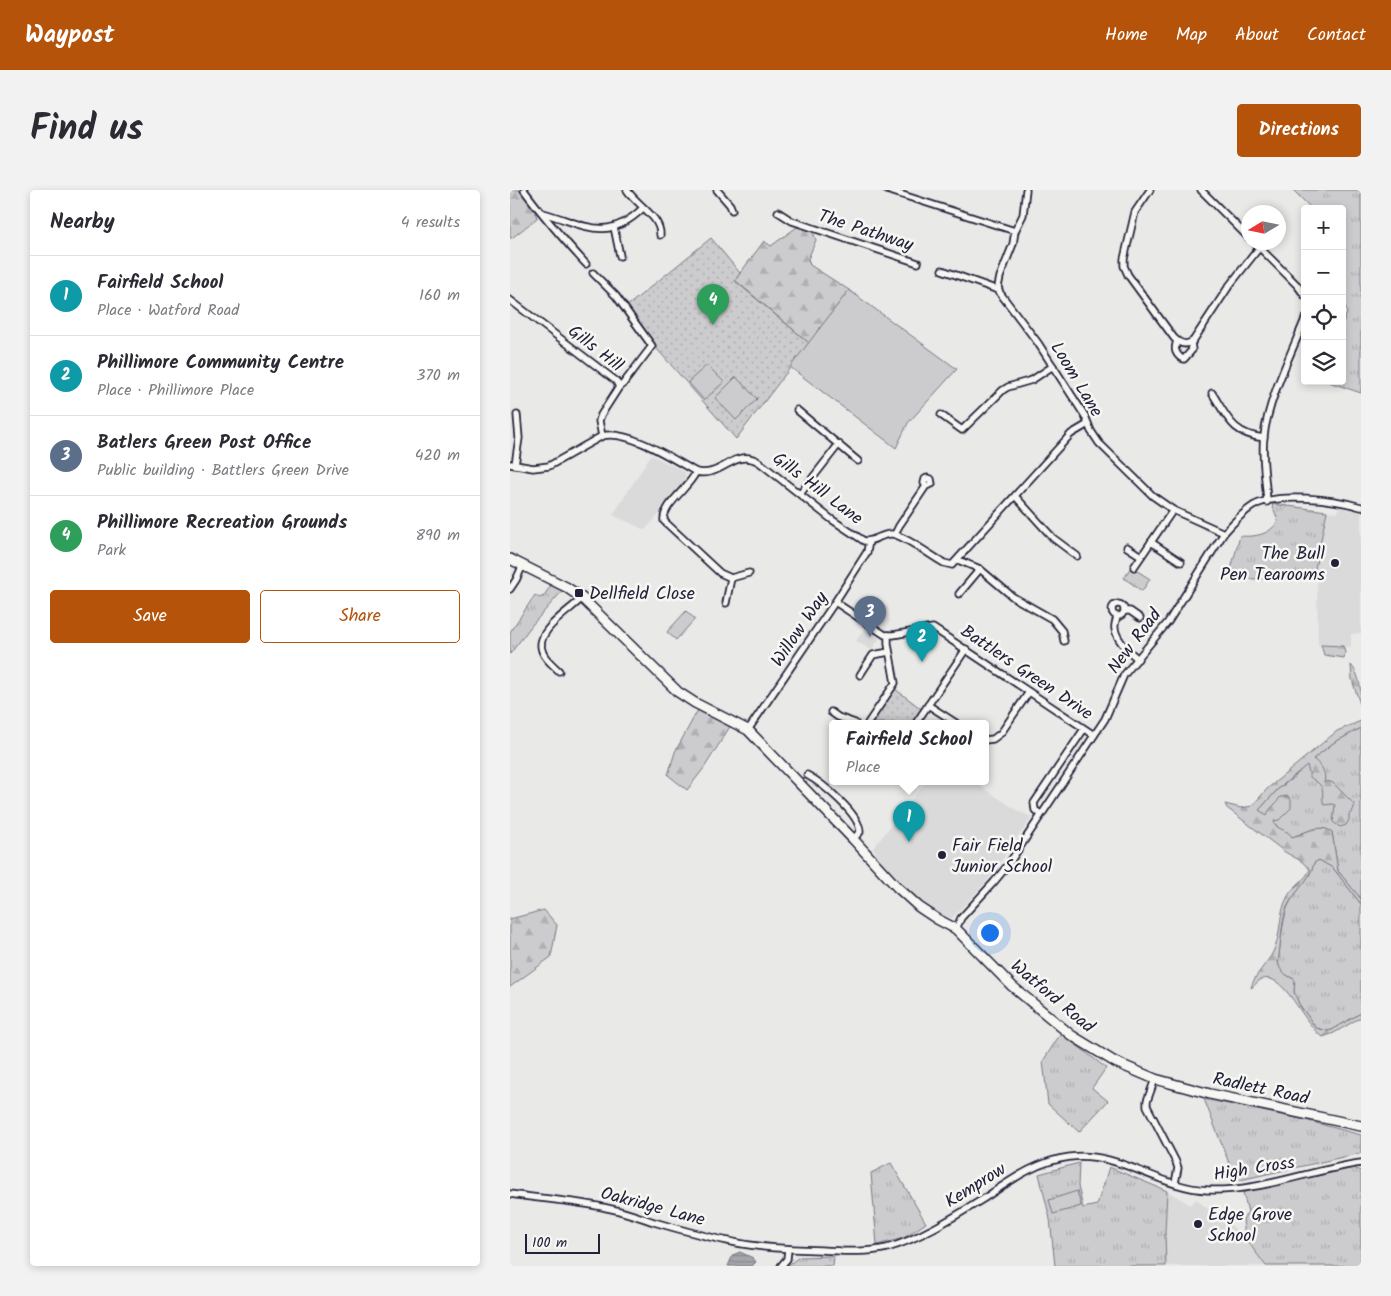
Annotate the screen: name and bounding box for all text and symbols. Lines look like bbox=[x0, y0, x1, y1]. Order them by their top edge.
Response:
text: Waypost bbox=[25, 16, 114, 55]
text: Home bbox=[1105, 21, 1148, 50]
text: Map bbox=[1176, 21, 1207, 50]
text: About bbox=[1235, 21, 1279, 50]
text: Contact bbox=[1307, 21, 1366, 50]
text: Find us bbox=[30, 102, 143, 158]
button: Directions bbox=[1237, 104, 1361, 157]
street label: The Pathway bbox=[814, 202, 917, 261]
north arrow bbox=[1241, 205, 1286, 250]
map controls bbox=[1301, 205, 1346, 385]
button: + bbox=[1301, 205, 1346, 250]
text: Nearby bbox=[50, 206, 115, 239]
text: 4 results bbox=[401, 210, 460, 235]
button: − bbox=[1301, 250, 1346, 295]
text: Fairfield School bbox=[97, 268, 223, 298]
text: 1 bbox=[64, 283, 68, 308]
text: 160 m bbox=[419, 283, 460, 308]
pin: 4 bbox=[697, 284, 729, 325]
button: locate bbox=[1301, 295, 1346, 340]
text: Place · Watford Road bbox=[97, 298, 239, 323]
street label: Gills Hill bbox=[561, 318, 630, 381]
street label: Loom Lane bbox=[1042, 336, 1110, 423]
button: layers bbox=[1301, 340, 1346, 385]
text: Phillimore Community Centre bbox=[97, 348, 344, 378]
text: 2 bbox=[61, 363, 71, 388]
text: 370 m bbox=[416, 363, 460, 388]
text: Place · Phillimore Place bbox=[97, 378, 254, 403]
text: Batlers Green Post Office bbox=[97, 428, 311, 458]
text: 3 bbox=[62, 443, 70, 468]
text: 420 m bbox=[415, 443, 460, 468]
street label: Gills Hill Lane bbox=[766, 445, 869, 533]
text: Public building · Battlers Green Drive bbox=[97, 458, 349, 483]
text: Phillimore Recreation Grounds bbox=[97, 508, 347, 538]
text: 4 bbox=[62, 523, 70, 548]
text: 890 m bbox=[415, 523, 460, 548]
text: Park bbox=[97, 538, 126, 563]
place label: The Bull Pen Tearooms bbox=[1220, 540, 1326, 590]
marker: The Bull Pen Tearooms bbox=[1329, 557, 1341, 569]
place label: Dellfield Close bbox=[589, 580, 695, 609]
street label: Willow Way bbox=[764, 586, 837, 673]
marker: Dellfield Close bbox=[573, 587, 585, 599]
button: Save bbox=[50, 590, 250, 643]
button: Share bbox=[260, 590, 460, 643]
pin: 3 bbox=[854, 596, 886, 637]
street label: New Road bbox=[1101, 602, 1170, 681]
street label: Battlers Green Drive bbox=[954, 618, 1098, 729]
pin: 2 bbox=[906, 621, 938, 662]
popup bbox=[829, 720, 989, 785]
text: Fairfield School bbox=[846, 725, 972, 755]
text: Place bbox=[846, 755, 880, 780]
pin: 1 bbox=[893, 801, 925, 842]
place label: Fair Field Junior School bbox=[952, 832, 1053, 882]
marker: Fair Field Junior School bbox=[936, 849, 948, 861]
your location bbox=[977, 920, 1003, 946]
street label: Watford Road bbox=[1003, 953, 1101, 1042]
street label: Radlett Road bbox=[1210, 1065, 1312, 1114]
street label: High Cross bbox=[1211, 1149, 1297, 1190]
street label: Kemprow bbox=[939, 1156, 1013, 1217]
street label: Oakridge Lane bbox=[597, 1180, 708, 1235]
place label: Edge Grove School bbox=[1208, 1201, 1292, 1251]
marker: Edge Grove School bbox=[1192, 1218, 1204, 1230]
scale bar bbox=[525, 1231, 600, 1254]
text: 100 m bbox=[532, 1232, 567, 1254]

